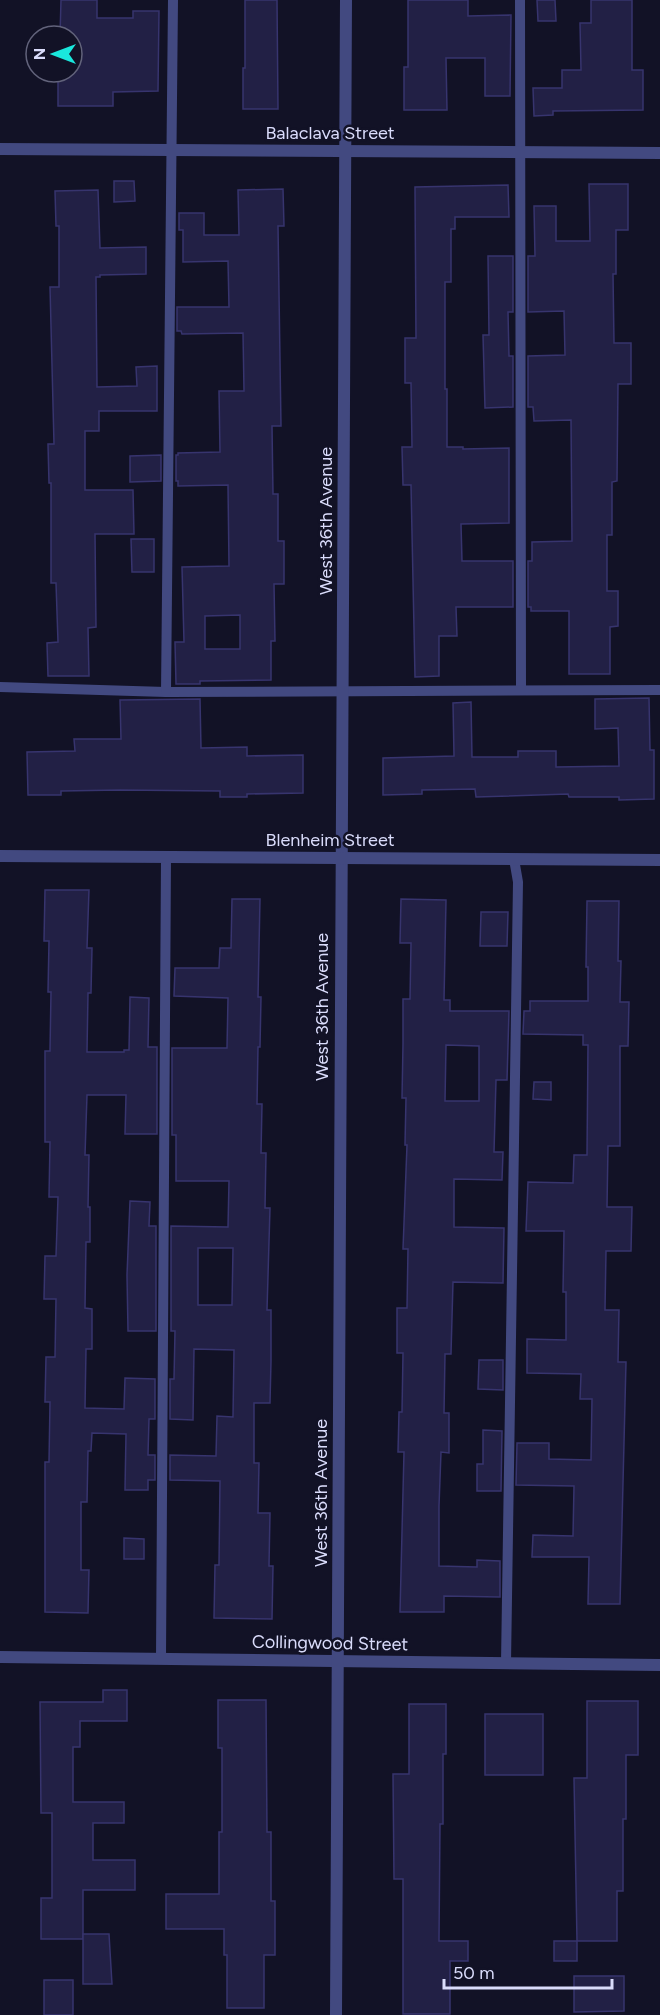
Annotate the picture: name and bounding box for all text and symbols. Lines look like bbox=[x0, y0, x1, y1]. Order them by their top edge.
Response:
north arrow bbox=[24, 24, 84, 84]
text: N bbox=[30, 48, 49, 60]
street label: Balaclava Street bbox=[265, 122, 395, 144]
street label: West 36th Avenue bbox=[315, 447, 337, 595]
street label: Blenheim Street bbox=[265, 829, 395, 851]
street label: West 36th Avenue bbox=[311, 933, 333, 1081]
street label: West 36th Avenue bbox=[310, 1419, 332, 1567]
street label: Collingwood Street bbox=[252, 1631, 409, 1655]
scale bar bbox=[444, 1952, 612, 1990]
text: 50 m bbox=[453, 1962, 495, 1984]

